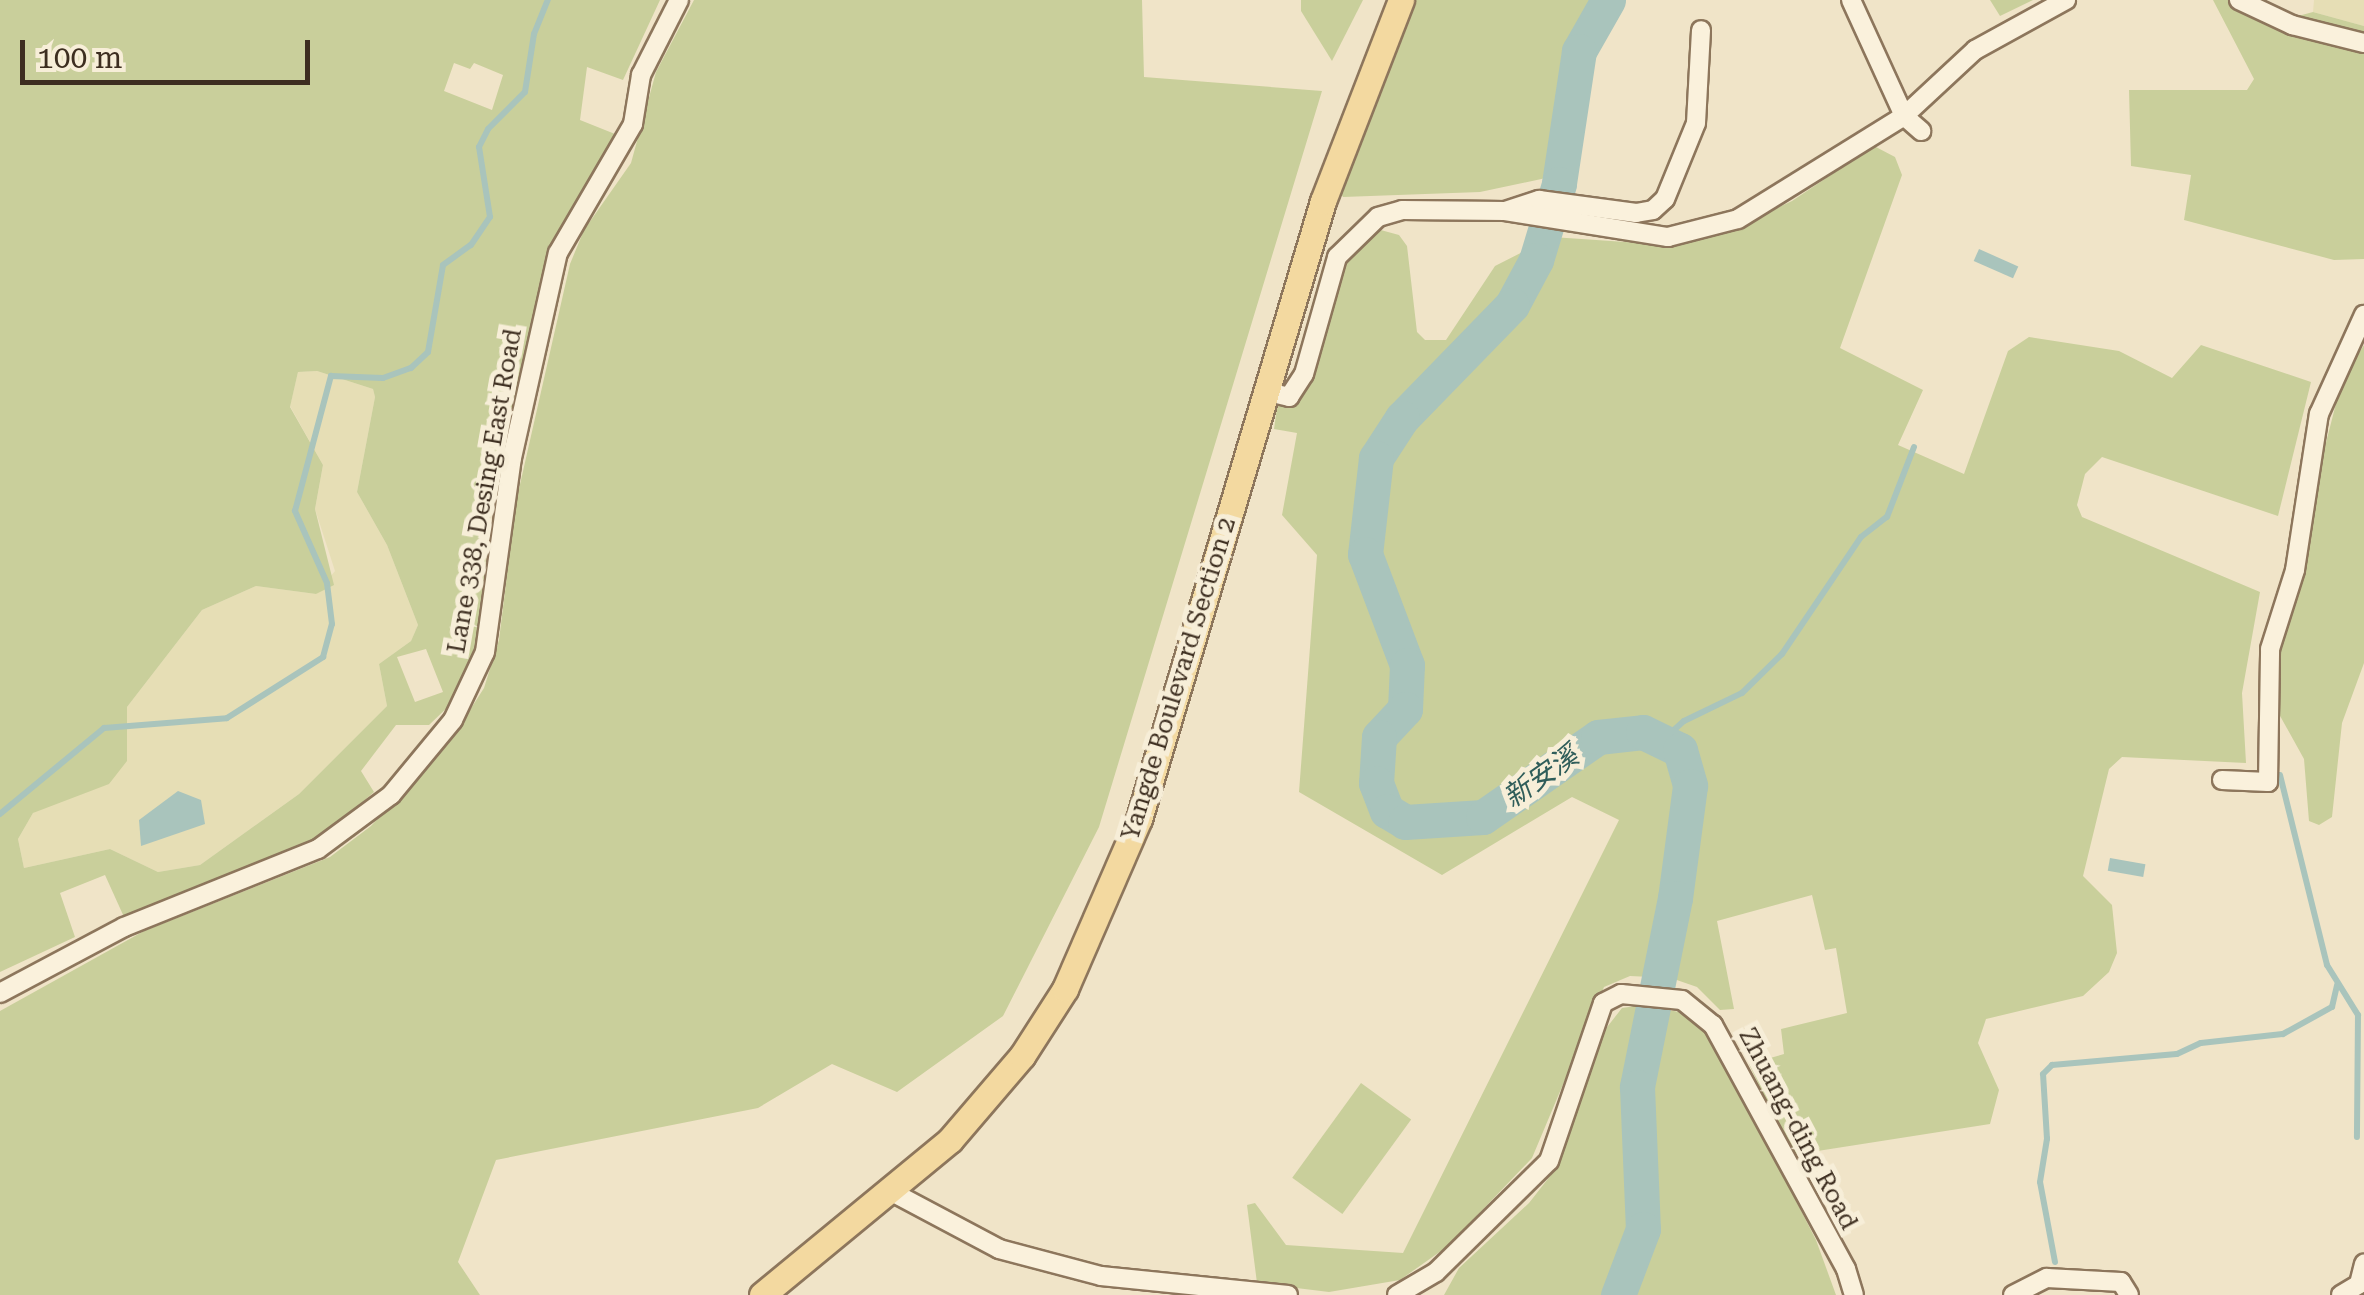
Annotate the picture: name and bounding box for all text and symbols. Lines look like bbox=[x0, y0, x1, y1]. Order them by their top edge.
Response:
scale bar bbox=[25, 20, 315, 82]
text: 100 m bbox=[37, 40, 122, 75]
street label: Lane 338, Desing East Road bbox=[442, 326, 528, 656]
street label: Yangde Boulevard Section 2 bbox=[1115, 514, 1243, 844]
water label: 新安溪 bbox=[1497, 739, 1585, 815]
street label: Zhuang-ding Road bbox=[1732, 1023, 1864, 1235]

